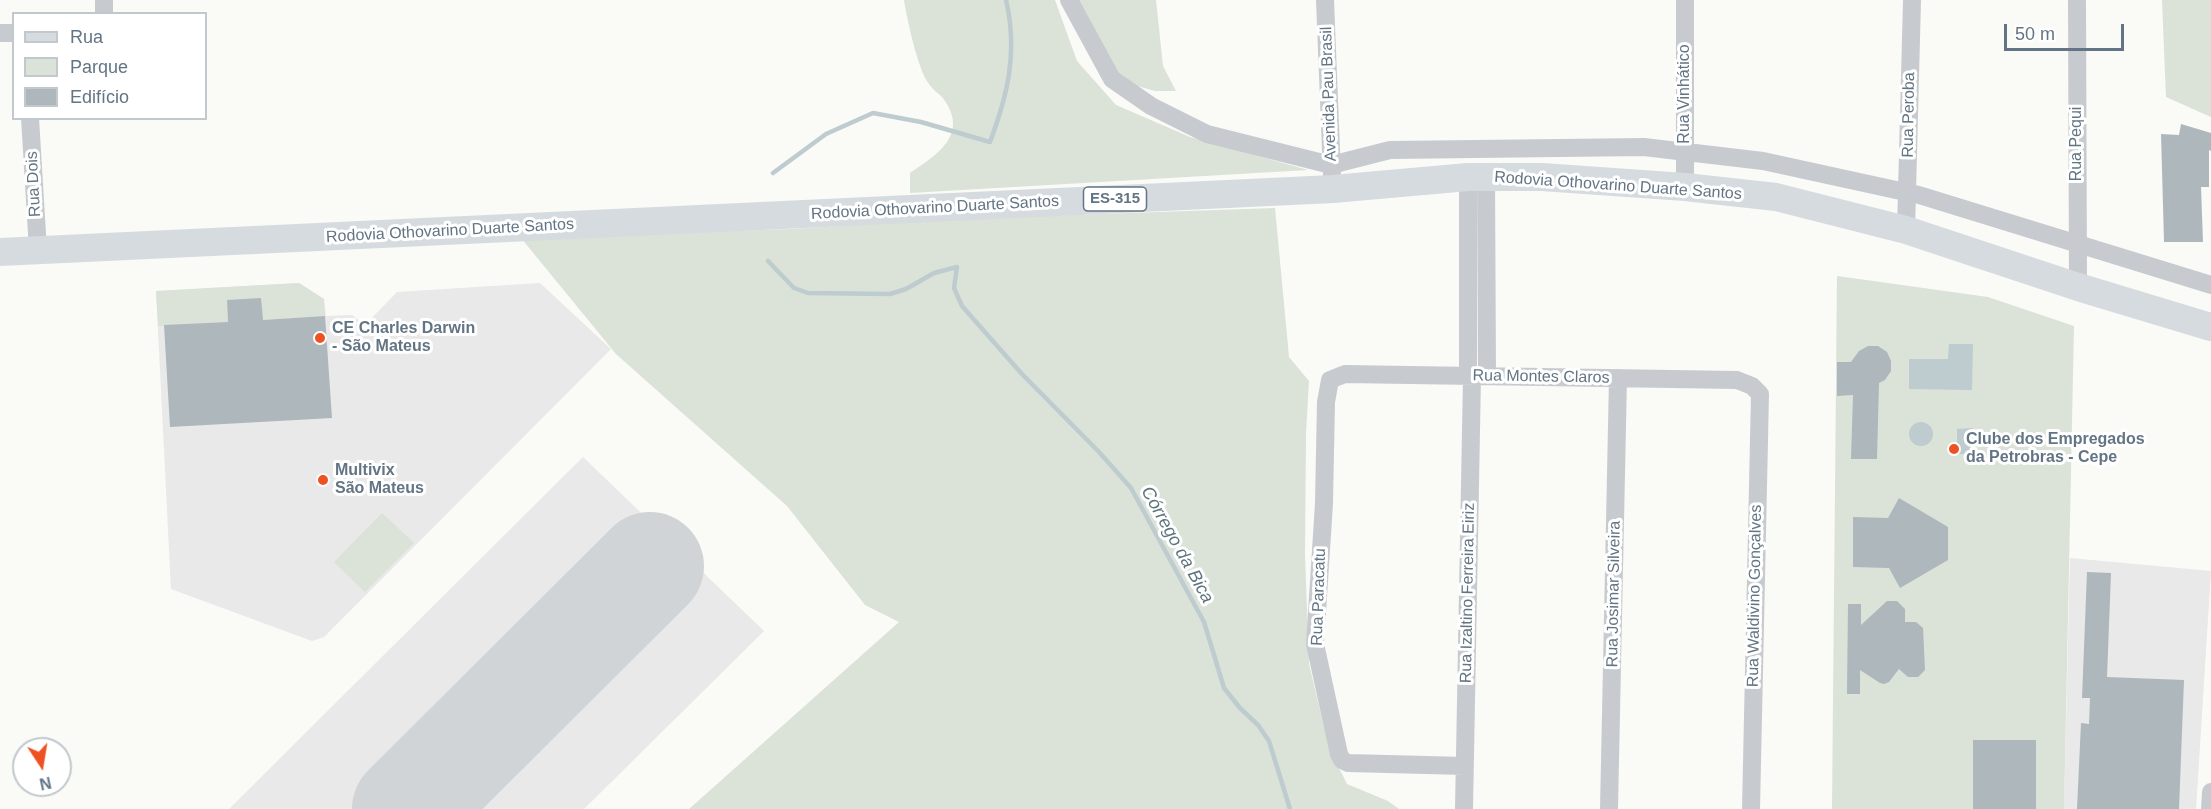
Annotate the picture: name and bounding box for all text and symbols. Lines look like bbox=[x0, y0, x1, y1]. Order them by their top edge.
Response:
legend bbox=[12, 12, 207, 120]
scale bar bbox=[2007, 12, 2127, 50]
text: 50 m bbox=[2015, 24, 2055, 44]
street label: Avenida Pau Brasil bbox=[1317, 26, 1341, 162]
text: Rua bbox=[70, 27, 103, 47]
street label: Rua Vinhático bbox=[1675, 44, 1695, 144]
text: Parque bbox=[70, 57, 128, 77]
street label: Rua Peroba bbox=[1899, 72, 1919, 158]
text: Edifício bbox=[70, 87, 129, 107]
street label: Rua Pequi bbox=[2067, 107, 2087, 181]
street label: Rua Dois bbox=[23, 151, 45, 217]
street label: Rodovia Othovarino Duarte Santos bbox=[1494, 168, 1742, 204]
road number: ES-315 bbox=[1084, 187, 1146, 211]
street label: Rodovia Othovarino Duarte Santos bbox=[811, 192, 1059, 224]
street label: Rodovia Othovarino Duarte Santos bbox=[326, 215, 574, 247]
place label: CE Charles Darwin - São Mateus bbox=[332, 319, 475, 357]
marker: CE Charles Darwin - São Mateus bbox=[313, 331, 327, 345]
street label: Rua Montes Claros bbox=[1472, 366, 1610, 388]
place label: Clube dos Empregados da Petrobras - Cepe bbox=[1966, 430, 2145, 468]
marker: Clube dos Empregados da Petrobras - Cepe bbox=[1947, 442, 1961, 456]
place label: Multivix São Mateus bbox=[335, 461, 424, 499]
marker: Multivix São Mateus bbox=[316, 473, 330, 487]
water label: Córrego da Bica bbox=[1136, 483, 1218, 607]
street label: Rua Izaltino Ferreira Eiriz bbox=[1457, 503, 1479, 683]
street label: Rua Waldivino Gonçalves bbox=[1744, 505, 1766, 687]
street label: Rua Josimar Silveira bbox=[1603, 520, 1625, 668]
street label: Rua Paracatu bbox=[1308, 548, 1330, 646]
north arrow bbox=[12, 737, 72, 797]
text: N bbox=[38, 774, 53, 793]

